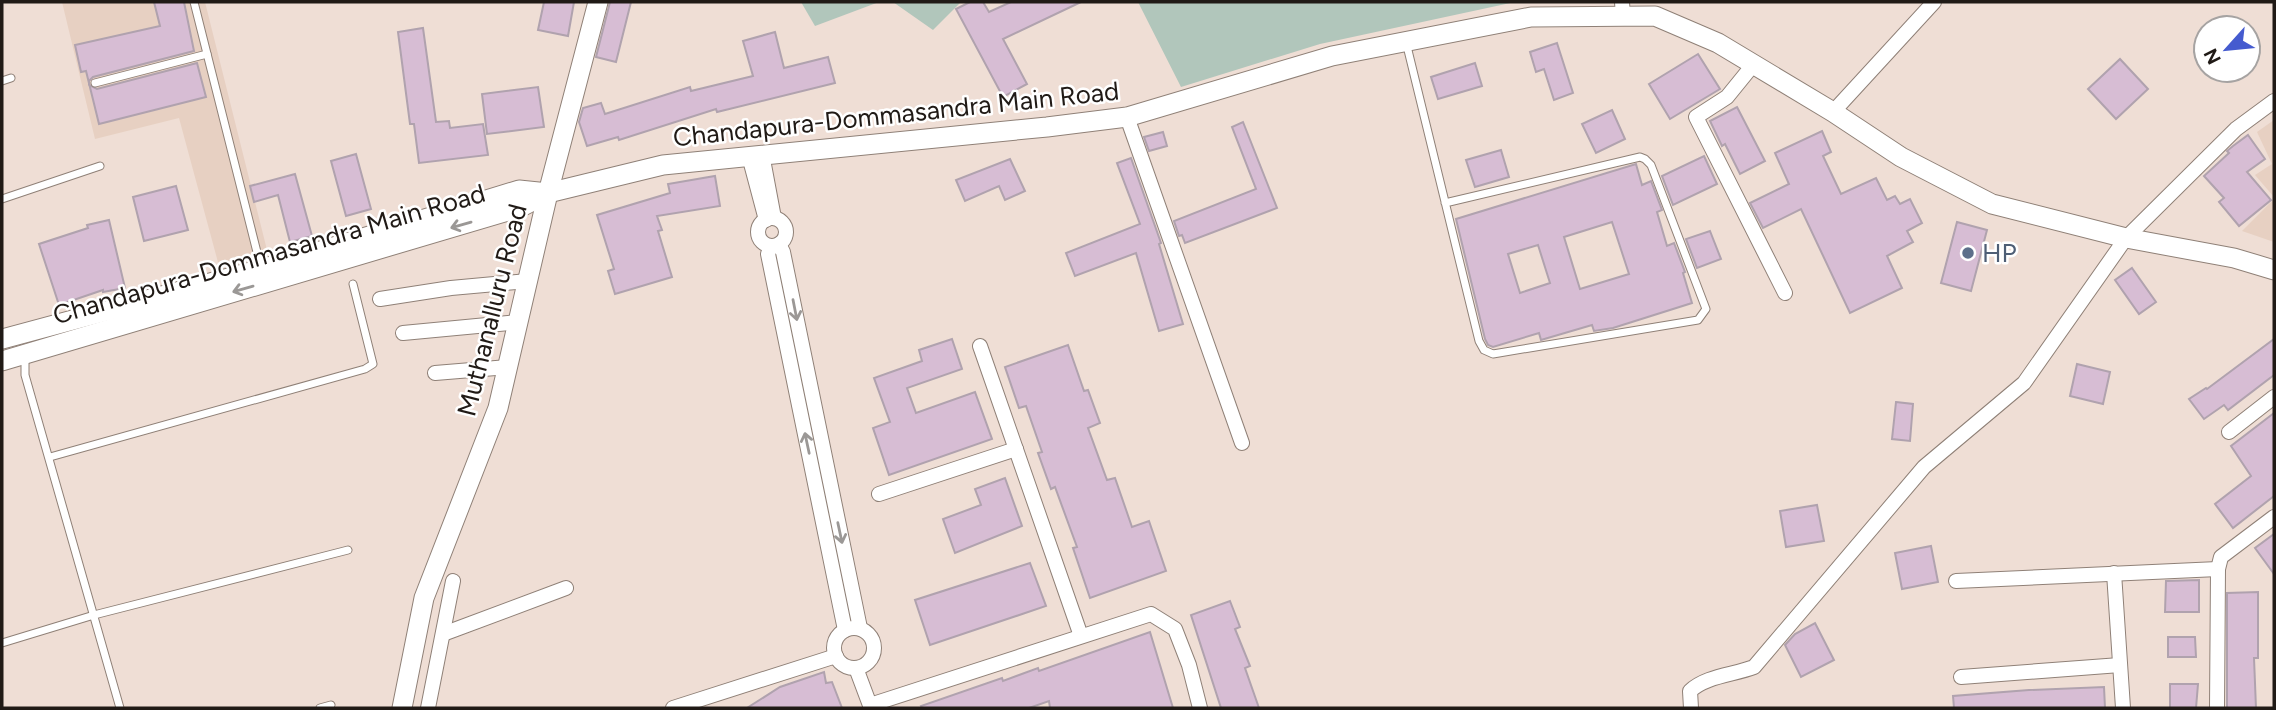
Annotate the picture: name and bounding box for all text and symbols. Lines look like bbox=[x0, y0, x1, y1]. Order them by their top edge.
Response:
north arrow bbox=[2192, 14, 2262, 84]
text: N bbox=[2199, 45, 2226, 68]
street label: Chandapura-Dommasandra Main Road bbox=[671, 75, 1121, 153]
street label: Chandapura-Dommasandra Main Road bbox=[49, 177, 489, 331]
street label: Muthanalluru Road bbox=[450, 201, 534, 419]
one-way arrow bbox=[451, 219, 473, 232]
place label: HP bbox=[1982, 237, 2017, 269]
marker: HP bbox=[1960, 245, 1976, 261]
one-way arrow bbox=[232, 284, 254, 297]
one-way arrow bbox=[789, 298, 802, 321]
one-way arrow bbox=[799, 432, 813, 455]
one-way arrow bbox=[833, 521, 847, 544]

